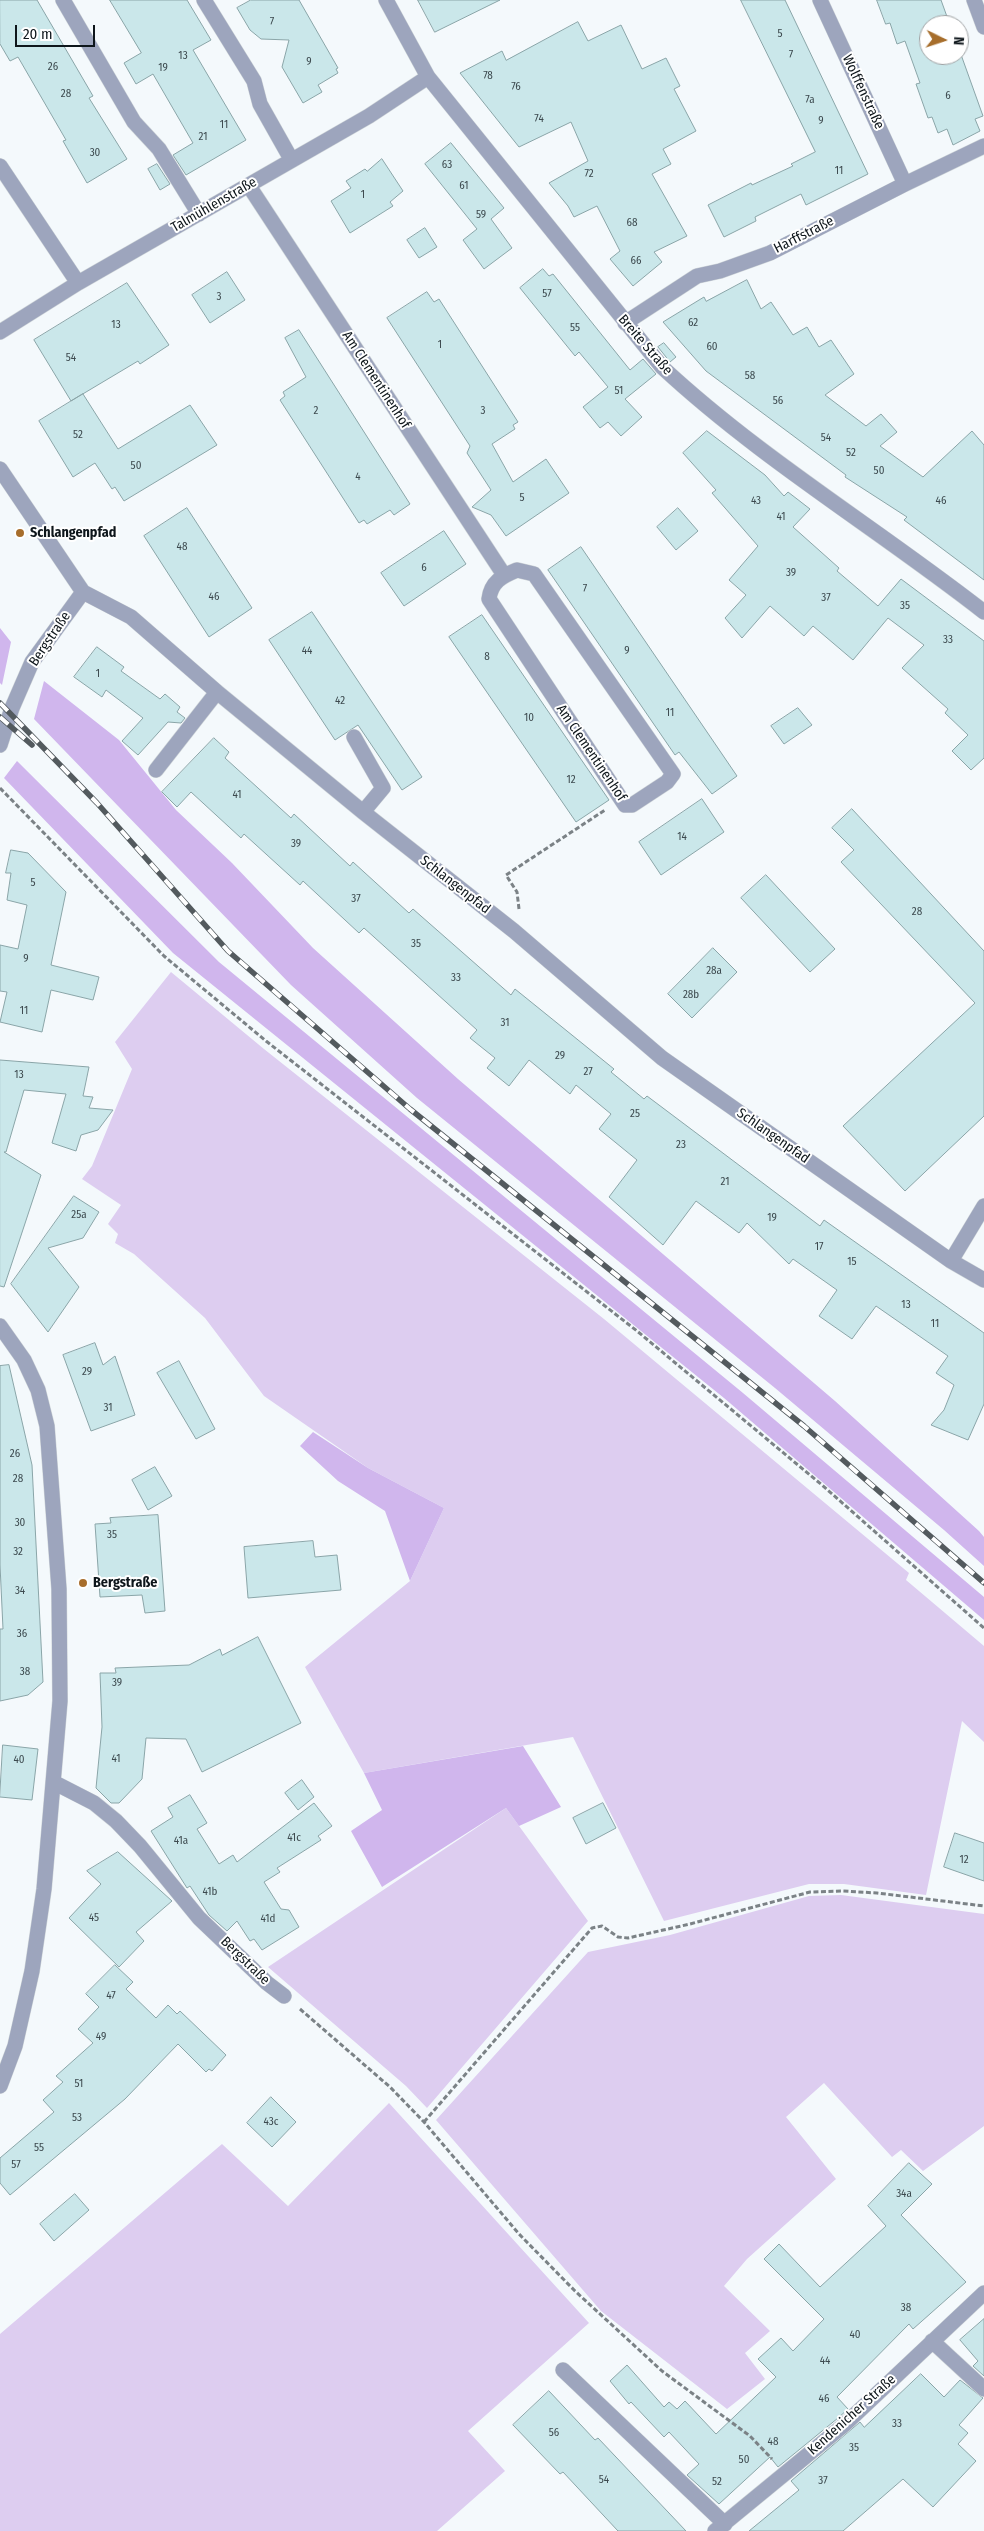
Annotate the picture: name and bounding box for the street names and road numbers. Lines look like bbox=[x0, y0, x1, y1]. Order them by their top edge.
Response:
street label: Wolffenstraße bbox=[838, 52, 888, 132]
street label: Talmühlenstraße bbox=[168, 174, 260, 236]
street label: Harffstraße bbox=[771, 213, 837, 257]
street label: Breite Straße bbox=[614, 311, 676, 379]
street label: Am Clementinenhof bbox=[338, 328, 414, 432]
street label: Bergstraße bbox=[26, 609, 74, 669]
street label: Am Clementinenhof bbox=[552, 702, 630, 804]
street label: Schlangenpfad bbox=[416, 852, 494, 918]
street label: Schlangenpfad bbox=[734, 1105, 812, 1167]
street label: Bergstraße bbox=[217, 1933, 273, 1989]
street label: Kendenicher Straße bbox=[805, 2371, 899, 2459]

